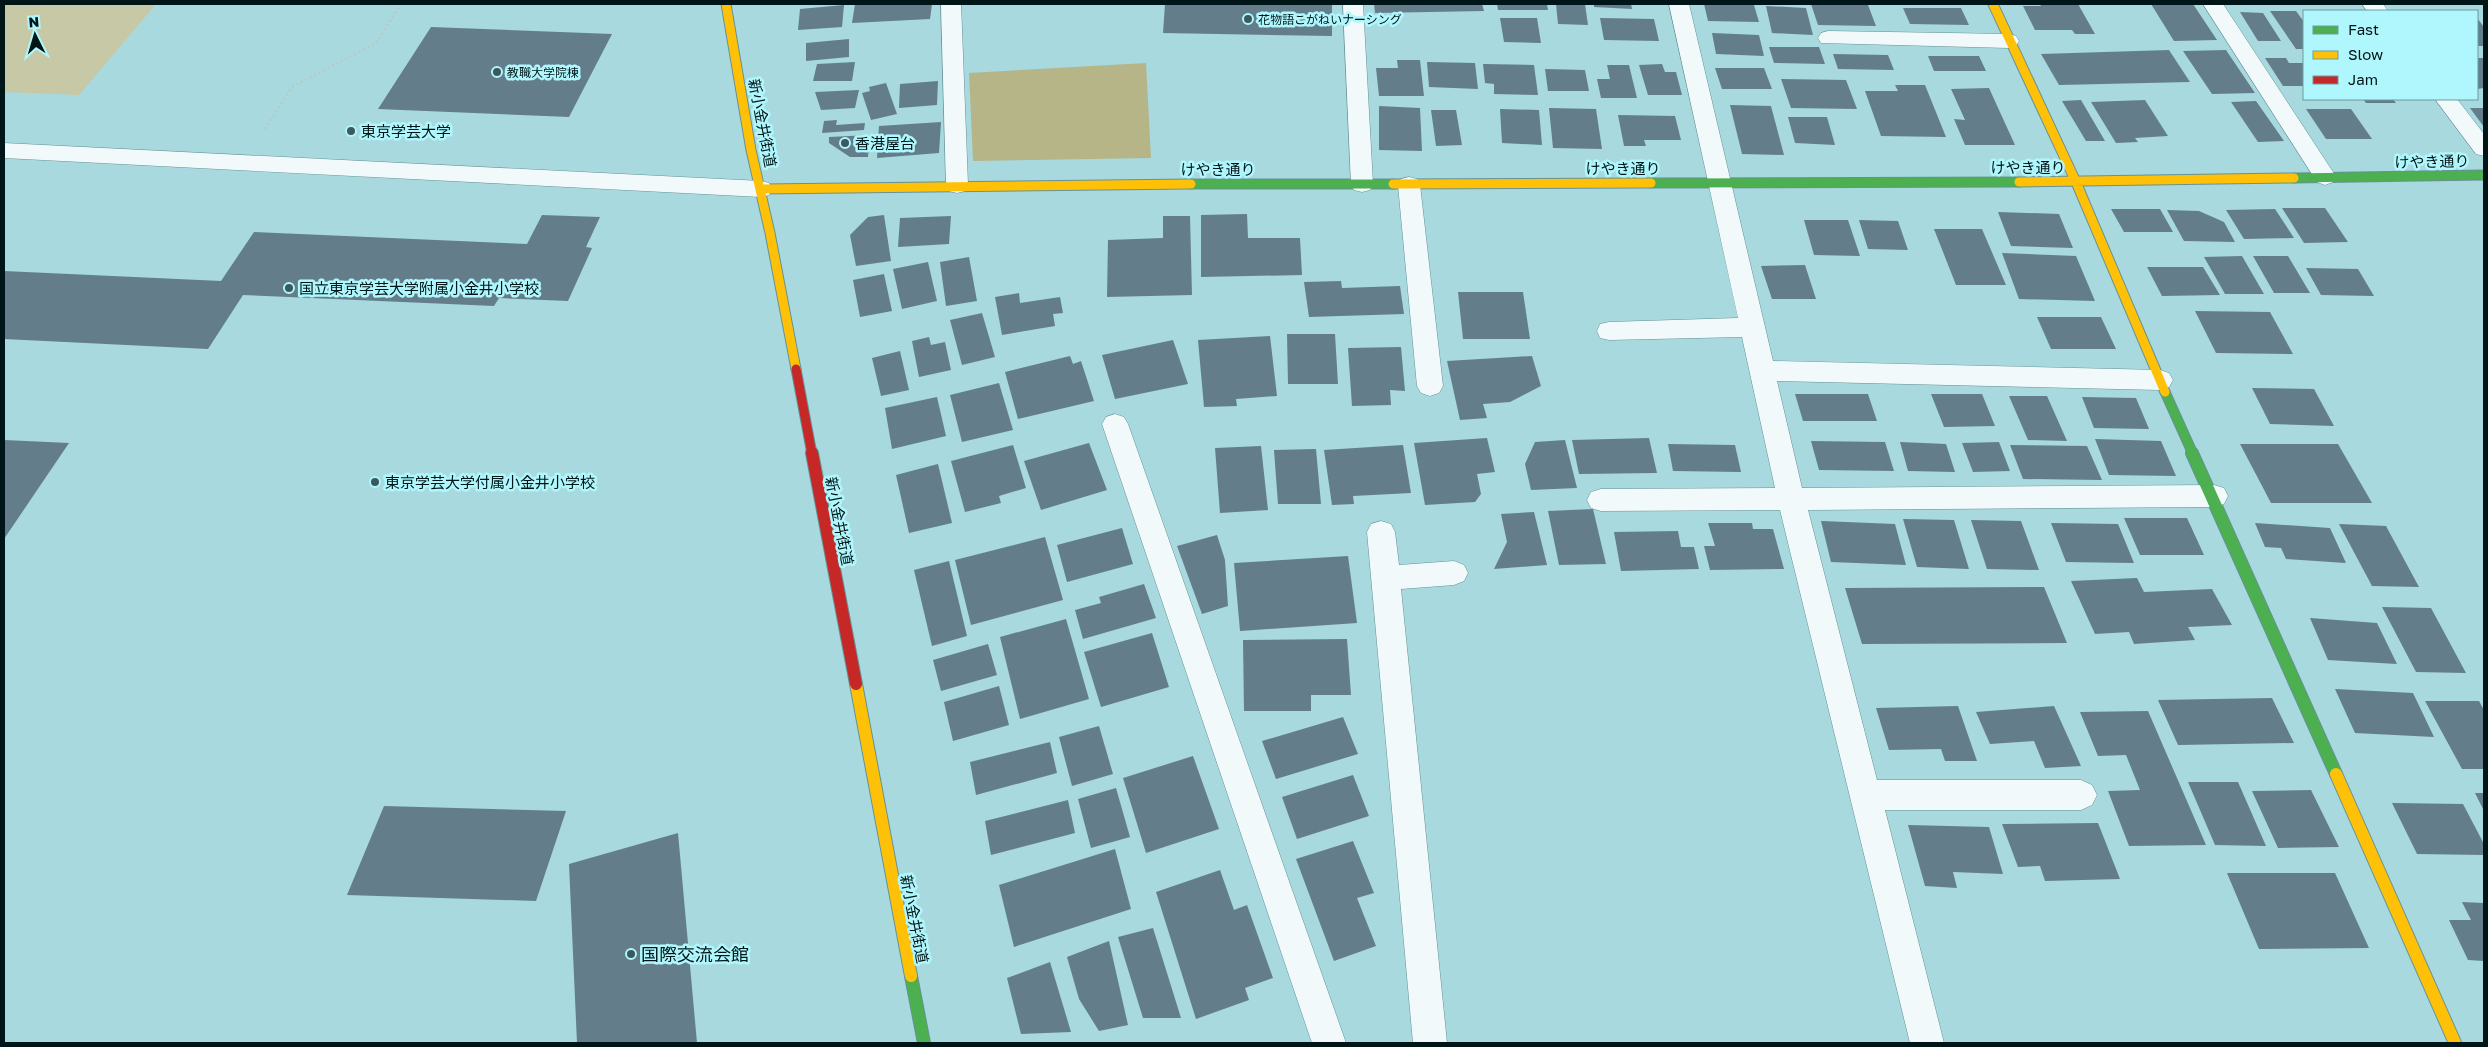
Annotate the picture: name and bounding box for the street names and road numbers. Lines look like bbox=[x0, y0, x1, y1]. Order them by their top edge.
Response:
street label: 新小金井街道 bbox=[746, 77, 780, 169]
street label: けやき通り bbox=[2394, 151, 2470, 171]
street label: けやき通り bbox=[1990, 158, 2066, 176]
street label: けやき通り bbox=[1585, 159, 1661, 177]
street label: けやき通り bbox=[1180, 160, 1256, 178]
street label: 新小金井街道 bbox=[823, 475, 857, 567]
street label: 新小金井街道 bbox=[898, 873, 932, 965]

